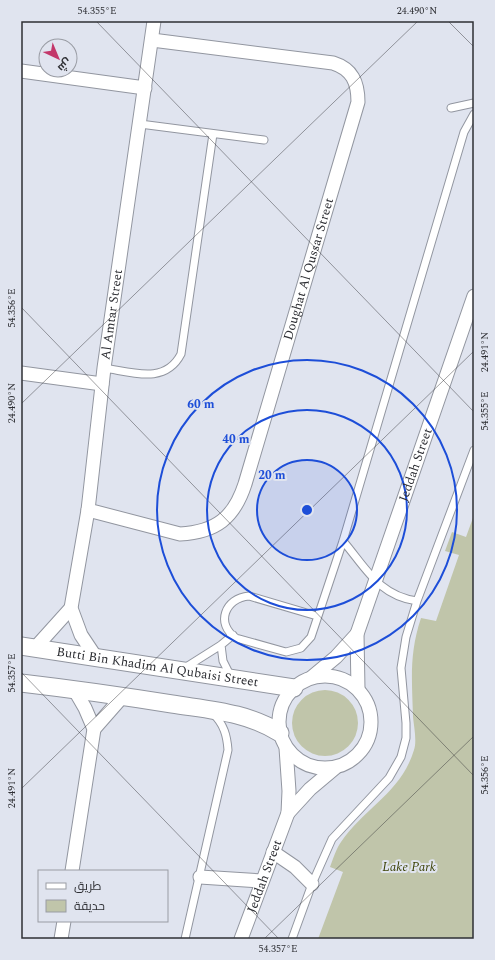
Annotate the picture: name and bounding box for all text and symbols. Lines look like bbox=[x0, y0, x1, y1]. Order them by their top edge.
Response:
text: 54.355°E bbox=[77, 3, 117, 19]
text: 24.490°N bbox=[397, 3, 437, 19]
north arrow bbox=[38, 38, 78, 78]
text: ش bbox=[54, 54, 76, 76]
street label: Doughat Al Qussar Street bbox=[278, 195, 339, 343]
street label: Al Amtar Street bbox=[95, 268, 128, 361]
text: 54.356°E bbox=[4, 288, 20, 328]
text: 24.491°N bbox=[477, 332, 493, 372]
text: 24.490°N bbox=[4, 383, 20, 423]
text: 54.355°E bbox=[477, 391, 493, 431]
text: 60 m bbox=[187, 395, 215, 414]
street label: Jeddah Street bbox=[394, 425, 438, 504]
text: 40 m bbox=[222, 430, 250, 449]
text: 20 m bbox=[258, 466, 286, 485]
centre of rings bbox=[300, 503, 314, 517]
street label: Butti Bin Khadim Al Qubaisi Street bbox=[55, 642, 260, 692]
text: 54.357°E bbox=[4, 653, 20, 693]
text: 54.356°E bbox=[477, 755, 493, 795]
text: 24.491°N bbox=[4, 768, 20, 808]
street label: Jeddah Street bbox=[242, 836, 287, 916]
park label: Lake Park bbox=[382, 857, 436, 877]
legend bbox=[38, 870, 168, 922]
text: طريق bbox=[74, 877, 102, 896]
text: حديقة bbox=[74, 897, 105, 916]
text: 54.357°E bbox=[258, 941, 298, 957]

